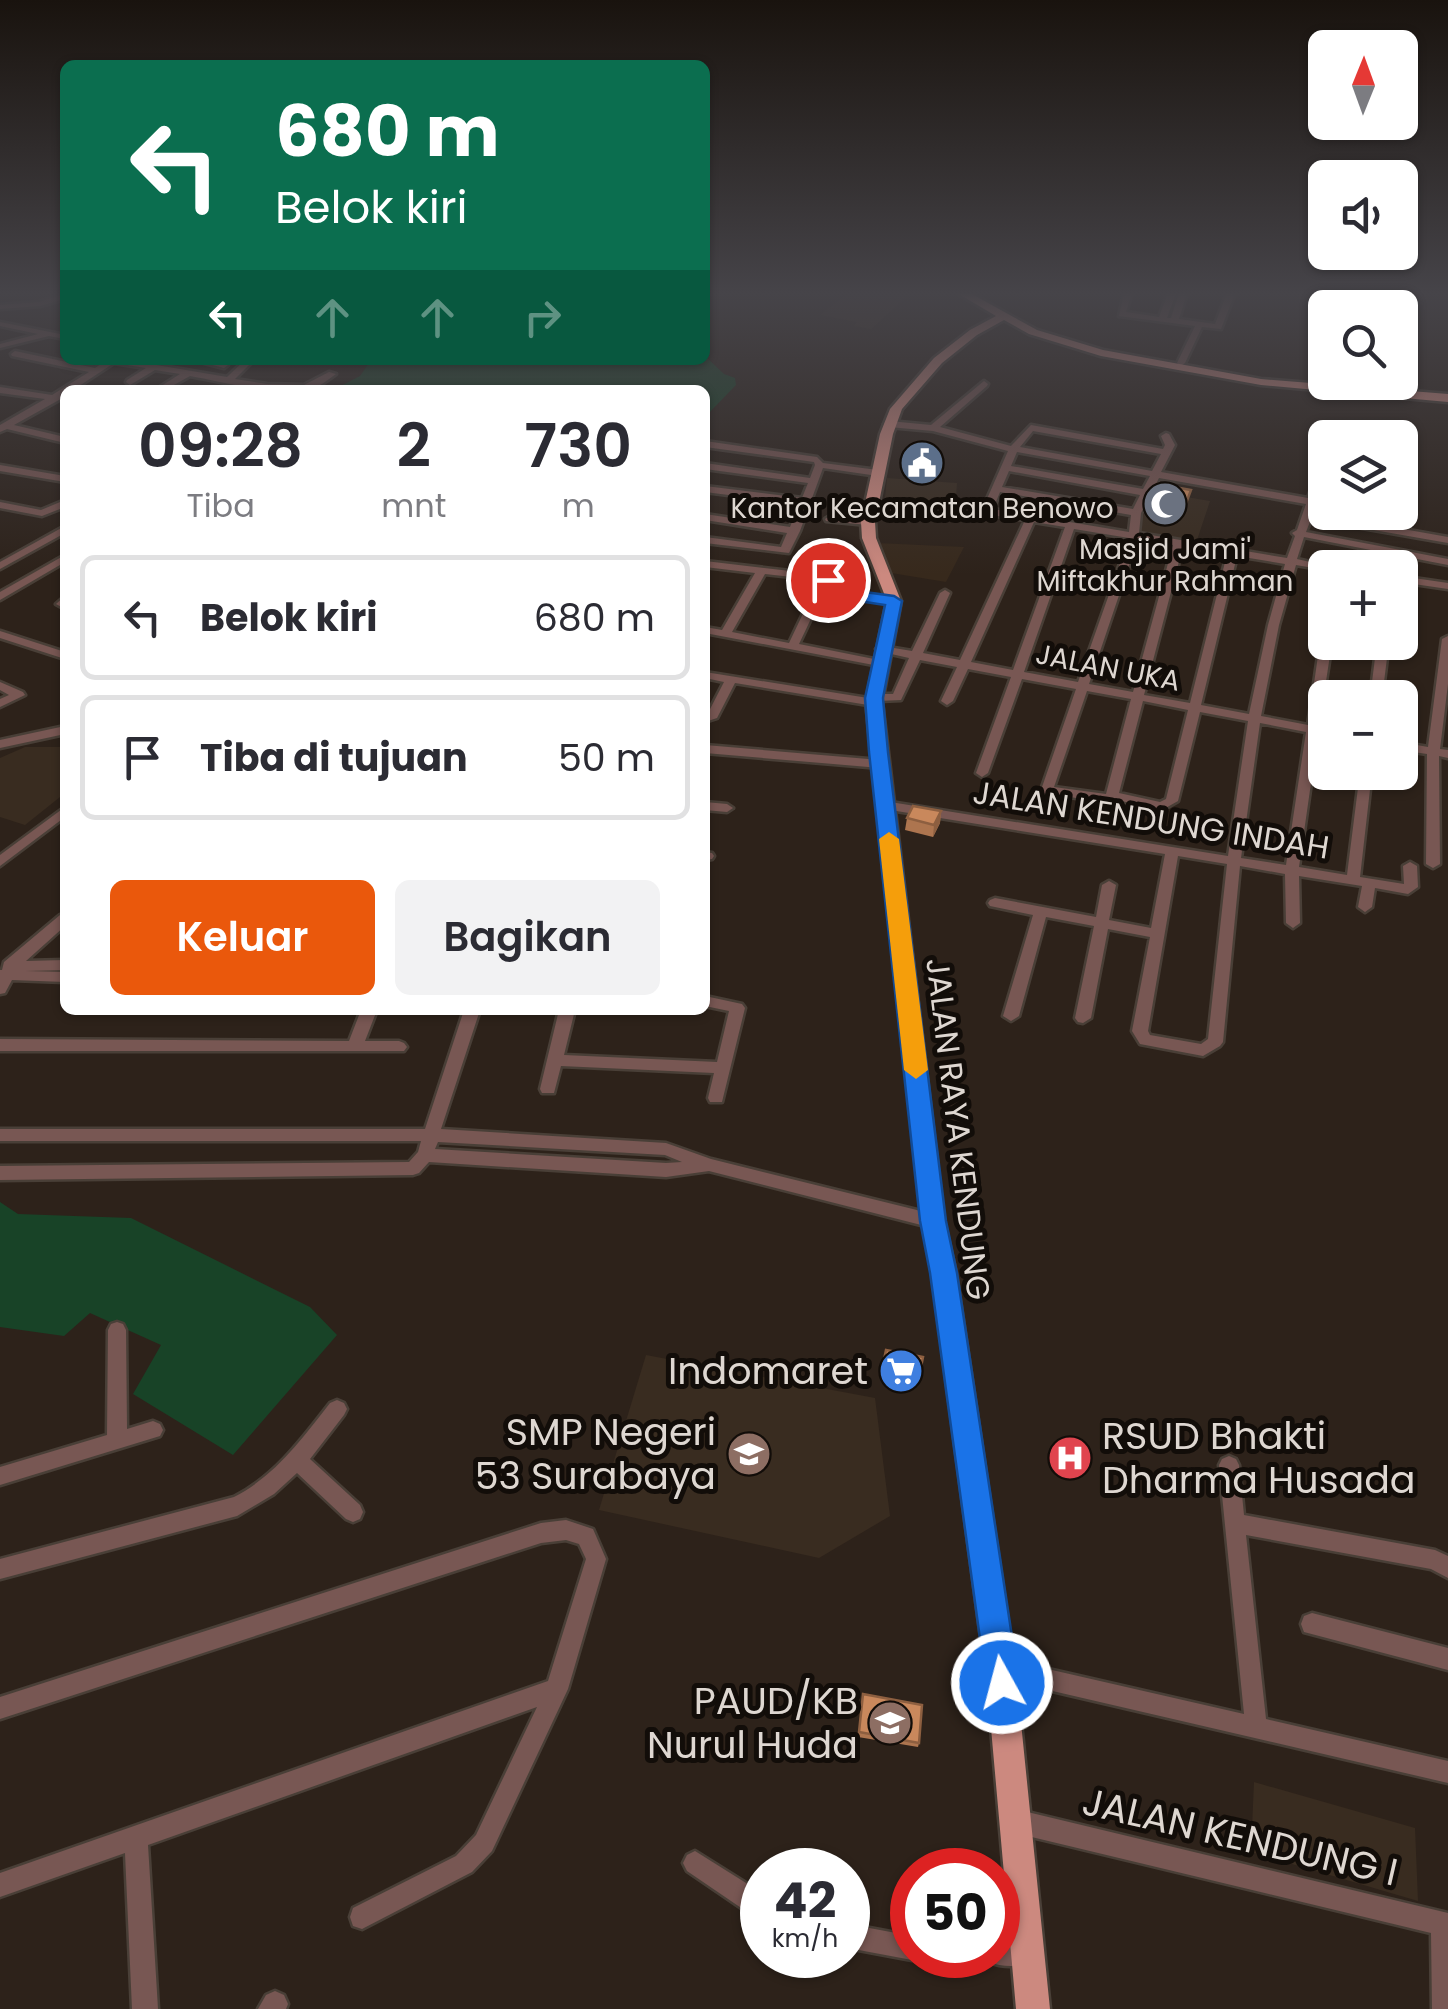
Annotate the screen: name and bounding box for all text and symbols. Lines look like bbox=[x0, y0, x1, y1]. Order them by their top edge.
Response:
north arrow bbox=[1308, 30, 1418, 140]
map controls bbox=[1308, 30, 1418, 790]
text: 680 m bbox=[275, 82, 500, 181]
icon: left bbox=[110, 100, 240, 230]
button: sound bbox=[1308, 160, 1418, 270]
text: Belok kiri bbox=[275, 176, 468, 239]
icon: left bbox=[200, 290, 255, 345]
icon: ahead bbox=[305, 290, 360, 345]
icon: ahead bbox=[410, 290, 465, 345]
icon: right bbox=[515, 290, 570, 345]
button: search bbox=[1308, 290, 1418, 400]
text: 09:28 bbox=[138, 404, 303, 488]
text: 2 bbox=[397, 404, 431, 488]
text: 730 bbox=[524, 404, 632, 488]
button: layers bbox=[1308, 420, 1418, 530]
public building icon: Kantor Kecamatan Benowo bbox=[899, 440, 945, 486]
mosque icon: Masjid Jami' Miftakhur Rahman bbox=[1142, 481, 1188, 527]
text: Tiba bbox=[186, 483, 255, 528]
text: mnt bbox=[381, 483, 446, 528]
text: m bbox=[562, 483, 595, 528]
place label: Kantor Kecamatan Benowo bbox=[730, 489, 1114, 528]
place label: Masjid Jami' Miftakhur Rahman bbox=[1036, 530, 1294, 601]
pin bbox=[786, 538, 871, 623]
button: + bbox=[1308, 550, 1418, 660]
icon: arrive bbox=[801, 553, 856, 608]
icon: left bbox=[115, 590, 170, 645]
text: Belok kiri bbox=[200, 591, 378, 644]
text: 680 m bbox=[534, 591, 655, 644]
street label: JALAN UKA bbox=[1032, 634, 1183, 701]
button: − bbox=[1308, 680, 1418, 790]
icon: arrive bbox=[115, 730, 170, 785]
text: Tiba di tujuan bbox=[200, 731, 468, 784]
text: 50 m bbox=[558, 731, 655, 784]
street label: JALAN KENDUNG INDAH bbox=[970, 769, 1332, 870]
button: Keluar bbox=[110, 880, 375, 995]
button: Bagikan bbox=[395, 880, 660, 995]
street label: JALAN RAYA KENDUNG bbox=[915, 955, 1002, 1303]
place label: Indomaret bbox=[668, 1344, 868, 1397]
supermarket icon: Indomaret bbox=[878, 1348, 924, 1394]
place label: SMP Negeri 53 Surabaya bbox=[475, 1405, 716, 1502]
place label: RSUD Bhakti Dharma Husada bbox=[1102, 1409, 1416, 1506]
school or university icon: SMP Negeri 53 Surabaya bbox=[726, 1431, 772, 1477]
hospital icon: RSUD Bhakti Dharma Husada bbox=[1047, 1435, 1093, 1481]
position arrow bbox=[950, 1631, 1054, 1735]
place label: PAUD/KB Nurul Huda bbox=[647, 1674, 858, 1771]
school or university icon: PAUD/KB Nurul Huda bbox=[867, 1700, 913, 1746]
street label: JALAN KENDUNG I bbox=[1077, 1774, 1403, 1899]
speed limit sign: 50 bbox=[890, 1848, 1020, 1978]
text: 42 bbox=[774, 1865, 836, 1936]
text: km/h bbox=[772, 1921, 838, 1956]

